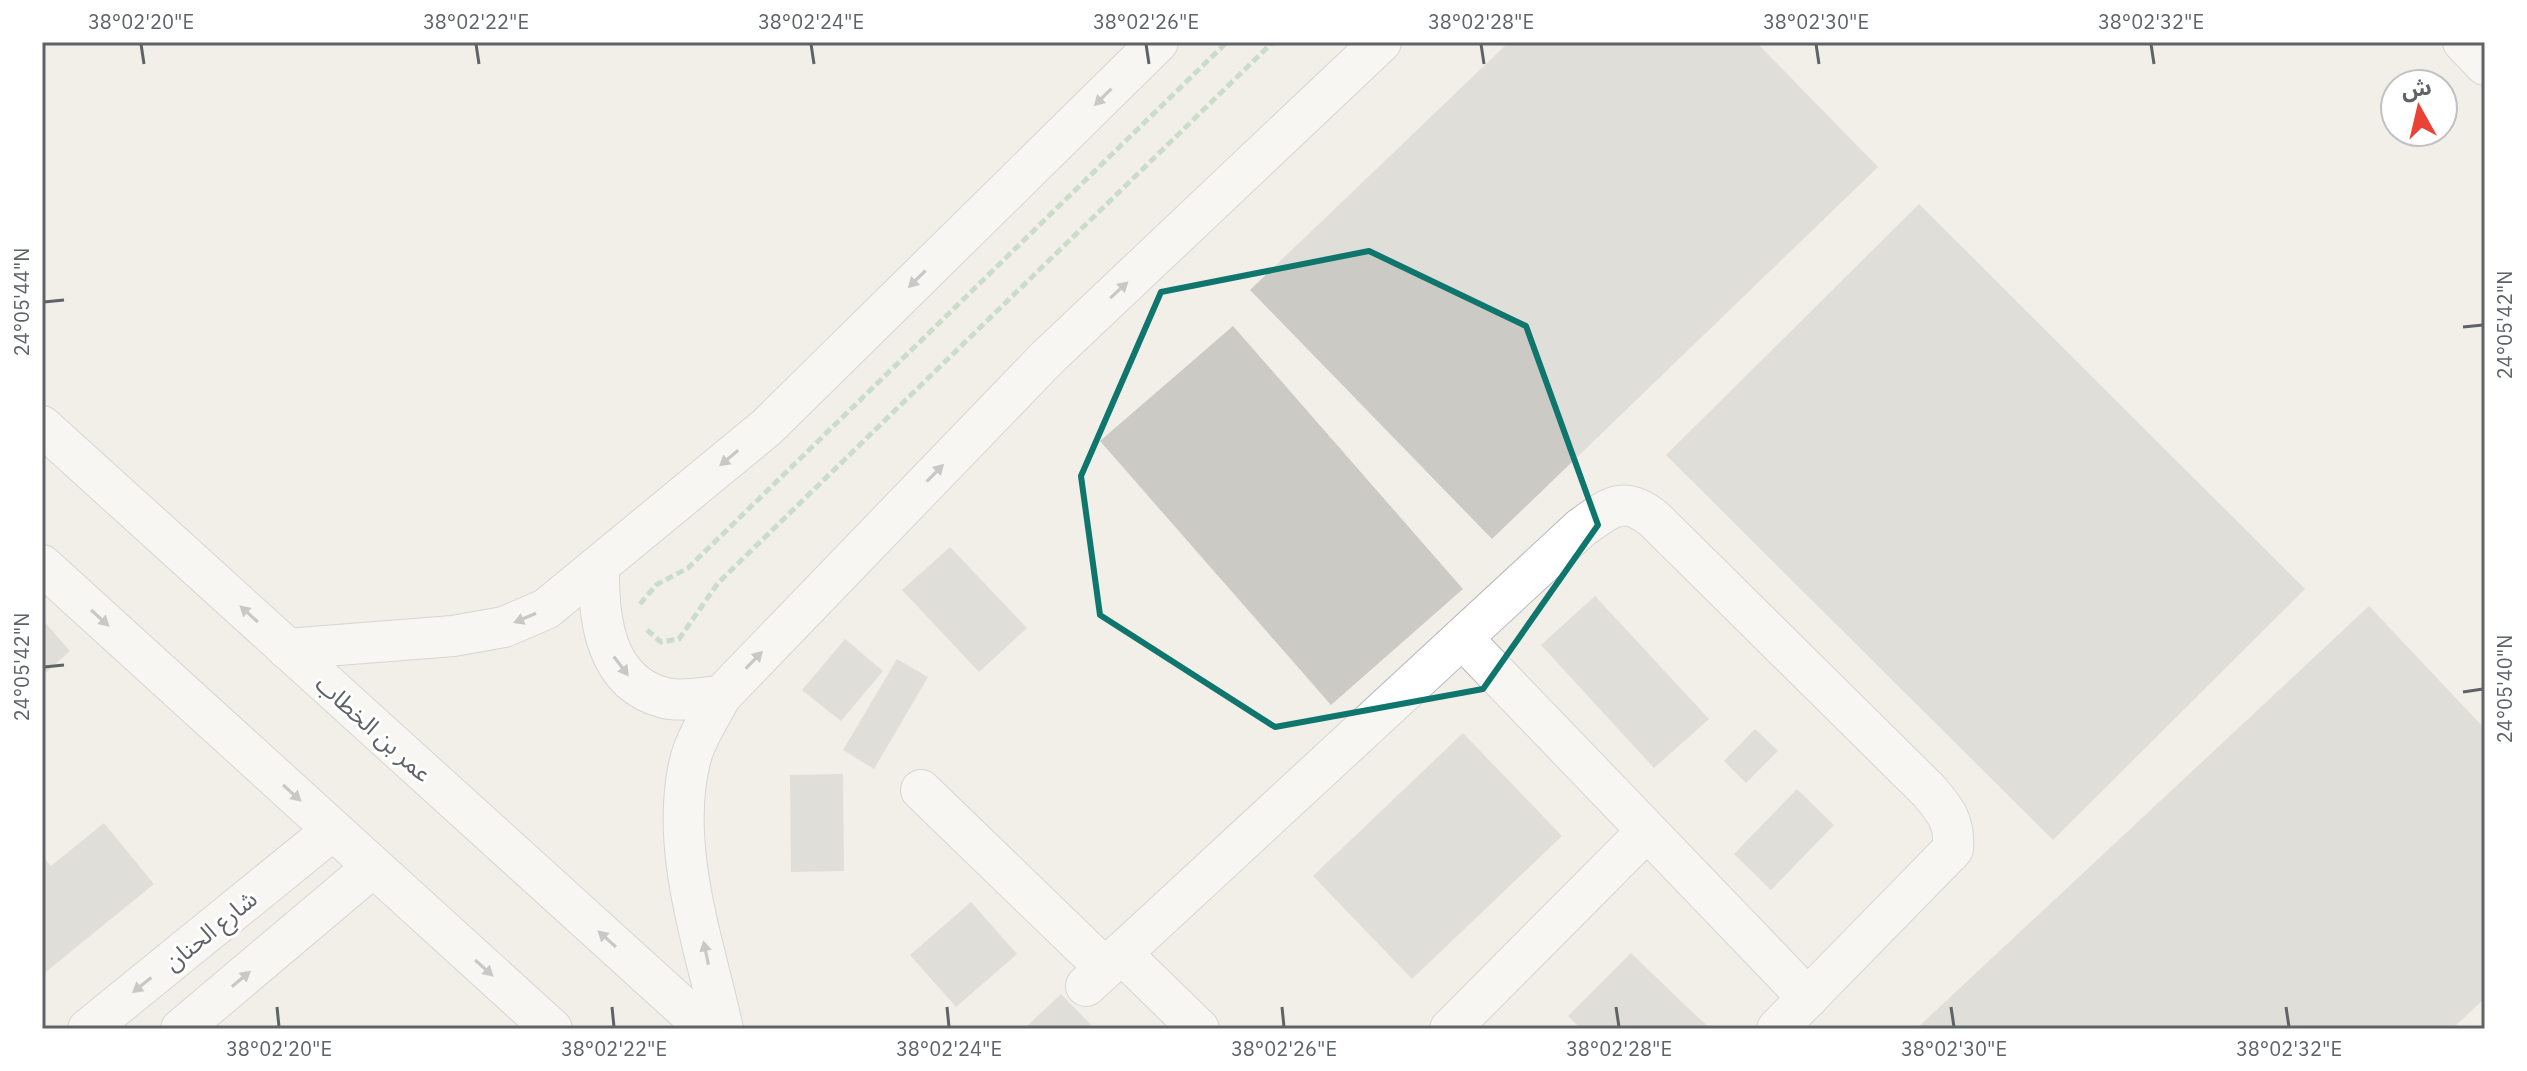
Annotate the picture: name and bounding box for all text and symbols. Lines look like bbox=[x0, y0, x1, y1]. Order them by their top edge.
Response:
text: 38°02'20"E bbox=[88, 8, 194, 35]
text: 38°02'22"E bbox=[423, 8, 529, 35]
text: 38°02'24"E bbox=[758, 8, 864, 35]
text: 38°02'26"E bbox=[1093, 8, 1199, 35]
text: 38°02'28"E bbox=[1428, 8, 1534, 35]
text: 38°02'30"E bbox=[1763, 8, 1869, 35]
text: 38°02'32"E bbox=[2098, 8, 2204, 35]
north arrow bbox=[2379, 68, 2459, 148]
text: ش bbox=[2399, 71, 2433, 104]
one-way arrow bbox=[1094, 87, 1113, 106]
text: 24°05'44"N bbox=[8, 248, 35, 356]
one-way arrow bbox=[908, 269, 927, 288]
text: 24°05'42"N bbox=[2491, 271, 2518, 379]
one-way arrow bbox=[1109, 281, 1128, 300]
one-way arrow bbox=[719, 449, 739, 466]
one-way arrow bbox=[925, 464, 943, 483]
one-way arrow bbox=[239, 606, 259, 623]
one-way arrow bbox=[90, 608, 109, 626]
one-way arrow bbox=[513, 612, 537, 625]
text: 24°05'42"N bbox=[8, 613, 35, 721]
text: 24°05'40"N bbox=[2491, 635, 2518, 743]
one-way arrow bbox=[745, 651, 763, 670]
one-way arrow bbox=[613, 655, 629, 677]
street label: عمر بن الخطاب bbox=[309, 667, 439, 789]
one-way arrow bbox=[282, 783, 301, 801]
street label: شارع الحنان bbox=[157, 883, 265, 979]
one-way arrow bbox=[598, 931, 618, 948]
one-way arrow bbox=[700, 940, 712, 965]
one-way arrow bbox=[475, 958, 494, 976]
one-way arrow bbox=[230, 971, 250, 988]
one-way arrow bbox=[132, 976, 152, 993]
text: 38°02'20"E bbox=[226, 1035, 332, 1062]
text: 38°02'22"E bbox=[561, 1035, 667, 1062]
text: 38°02'24"E bbox=[896, 1035, 1002, 1062]
text: 38°02'26"E bbox=[1231, 1035, 1337, 1062]
text: 38°02'28"E bbox=[1566, 1035, 1672, 1062]
text: 38°02'30"E bbox=[1901, 1035, 2007, 1062]
text: 38°02'32"E bbox=[2236, 1035, 2342, 1062]

